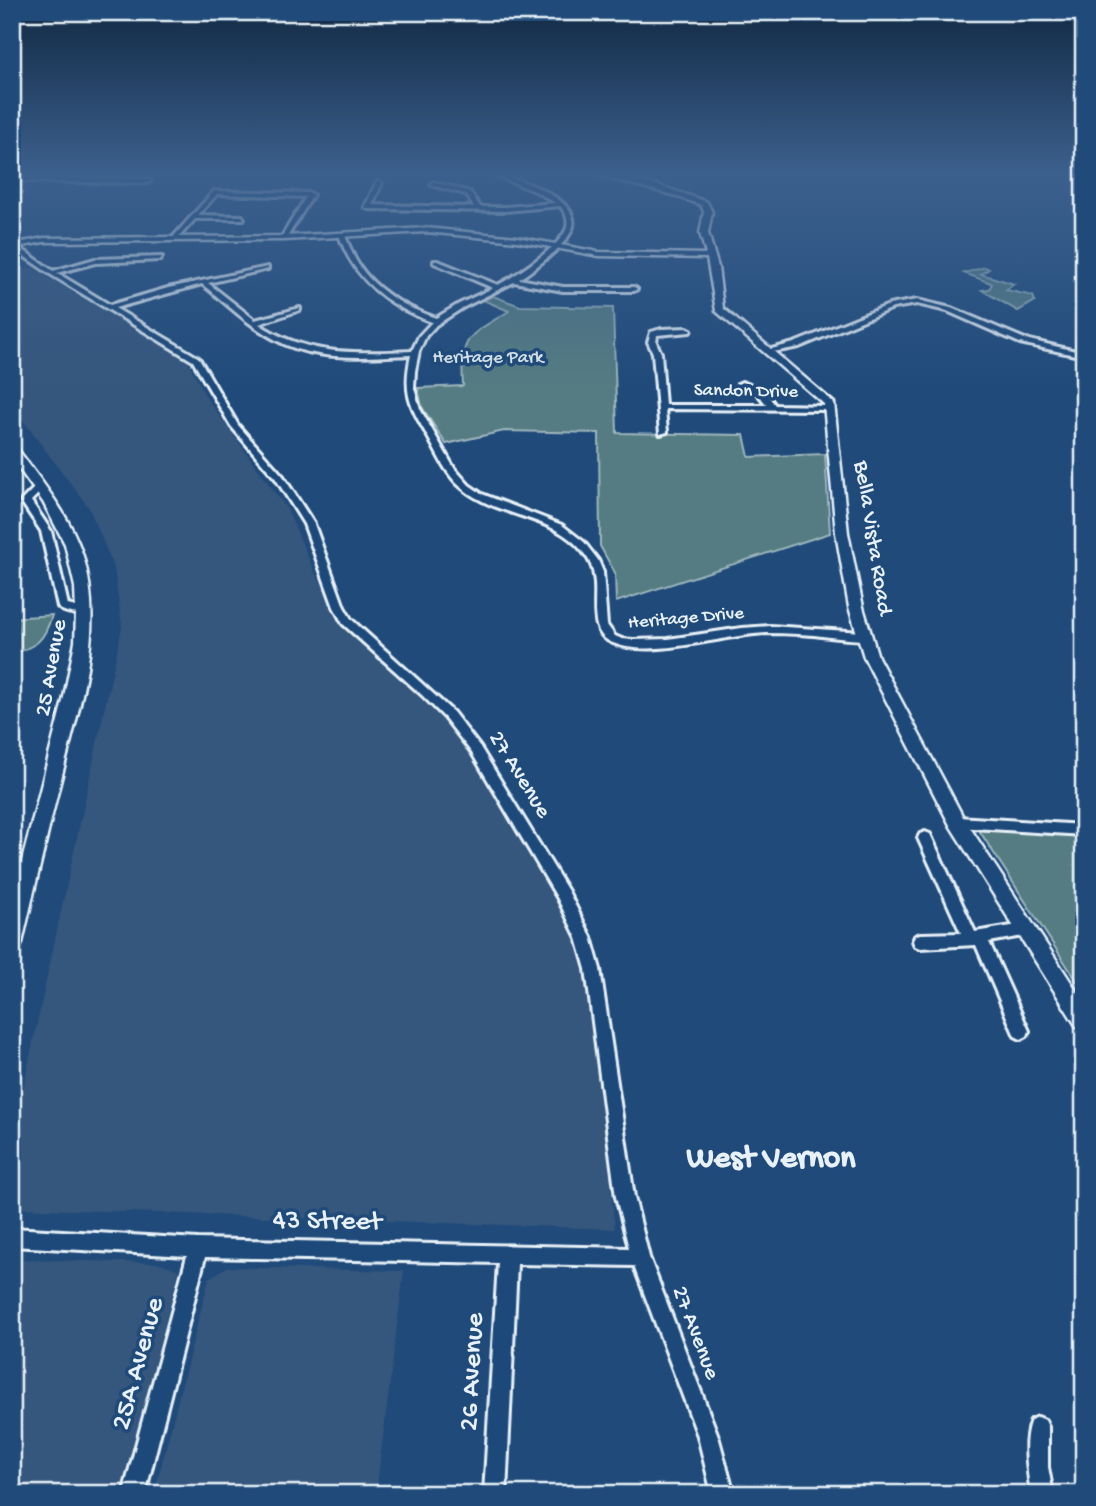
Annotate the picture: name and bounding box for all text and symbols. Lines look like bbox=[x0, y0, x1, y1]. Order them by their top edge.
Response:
park label: Heritage Park bbox=[432, 347, 545, 370]
street label: Sandon Drive bbox=[694, 380, 799, 404]
street label: Bella Vista Road bbox=[846, 458, 898, 619]
street label: Heritage Drive bbox=[627, 602, 745, 636]
street label: 25 Avenue bbox=[30, 616, 74, 719]
street label: 27 Avenue bbox=[482, 726, 557, 825]
district label: West Vernon bbox=[686, 1141, 856, 1179]
street label: 43 Street bbox=[272, 1205, 384, 1239]
street label: 27 Avenue bbox=[665, 1282, 726, 1385]
street label: 25A Avenue bbox=[105, 1294, 173, 1434]
street label: 26 Avenue bbox=[453, 1311, 493, 1432]

